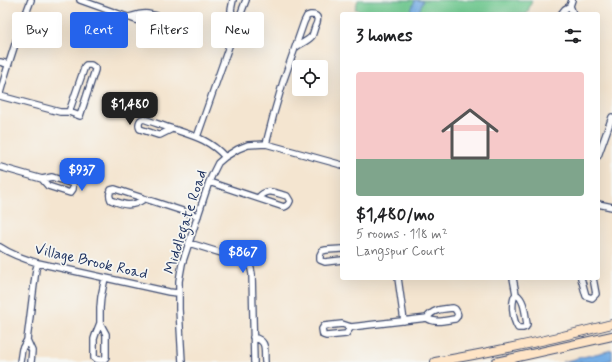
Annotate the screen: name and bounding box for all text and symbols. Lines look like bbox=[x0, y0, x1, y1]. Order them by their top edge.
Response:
chip: Buy bbox=[12, 12, 62, 48]
chip: Rent bbox=[70, 12, 128, 48]
chip: Filters bbox=[136, 12, 203, 48]
chip: New bbox=[211, 12, 264, 48]
text: 3 homes bbox=[356, 25, 413, 47]
icon: filters bbox=[562, 25, 584, 47]
map controls bbox=[292, 60, 328, 96]
button: locate bbox=[292, 60, 328, 96]
pin: $1,480 bbox=[97, 92, 163, 126]
text: $1,480 bbox=[111, 96, 149, 113]
icon: home bbox=[434, 98, 506, 170]
pin: $937 bbox=[58, 158, 106, 192]
text: $937 bbox=[69, 162, 95, 179]
street label: Middlegate Road bbox=[160, 167, 213, 277]
text: $1,480/mo bbox=[356, 204, 435, 226]
text: 5 rooms · 118 m² bbox=[356, 226, 447, 243]
street label: Village Brook Road bbox=[33, 239, 149, 285]
pin: $867 bbox=[219, 240, 267, 274]
text: Langspur Court bbox=[356, 243, 445, 260]
text: $867 bbox=[228, 244, 258, 261]

